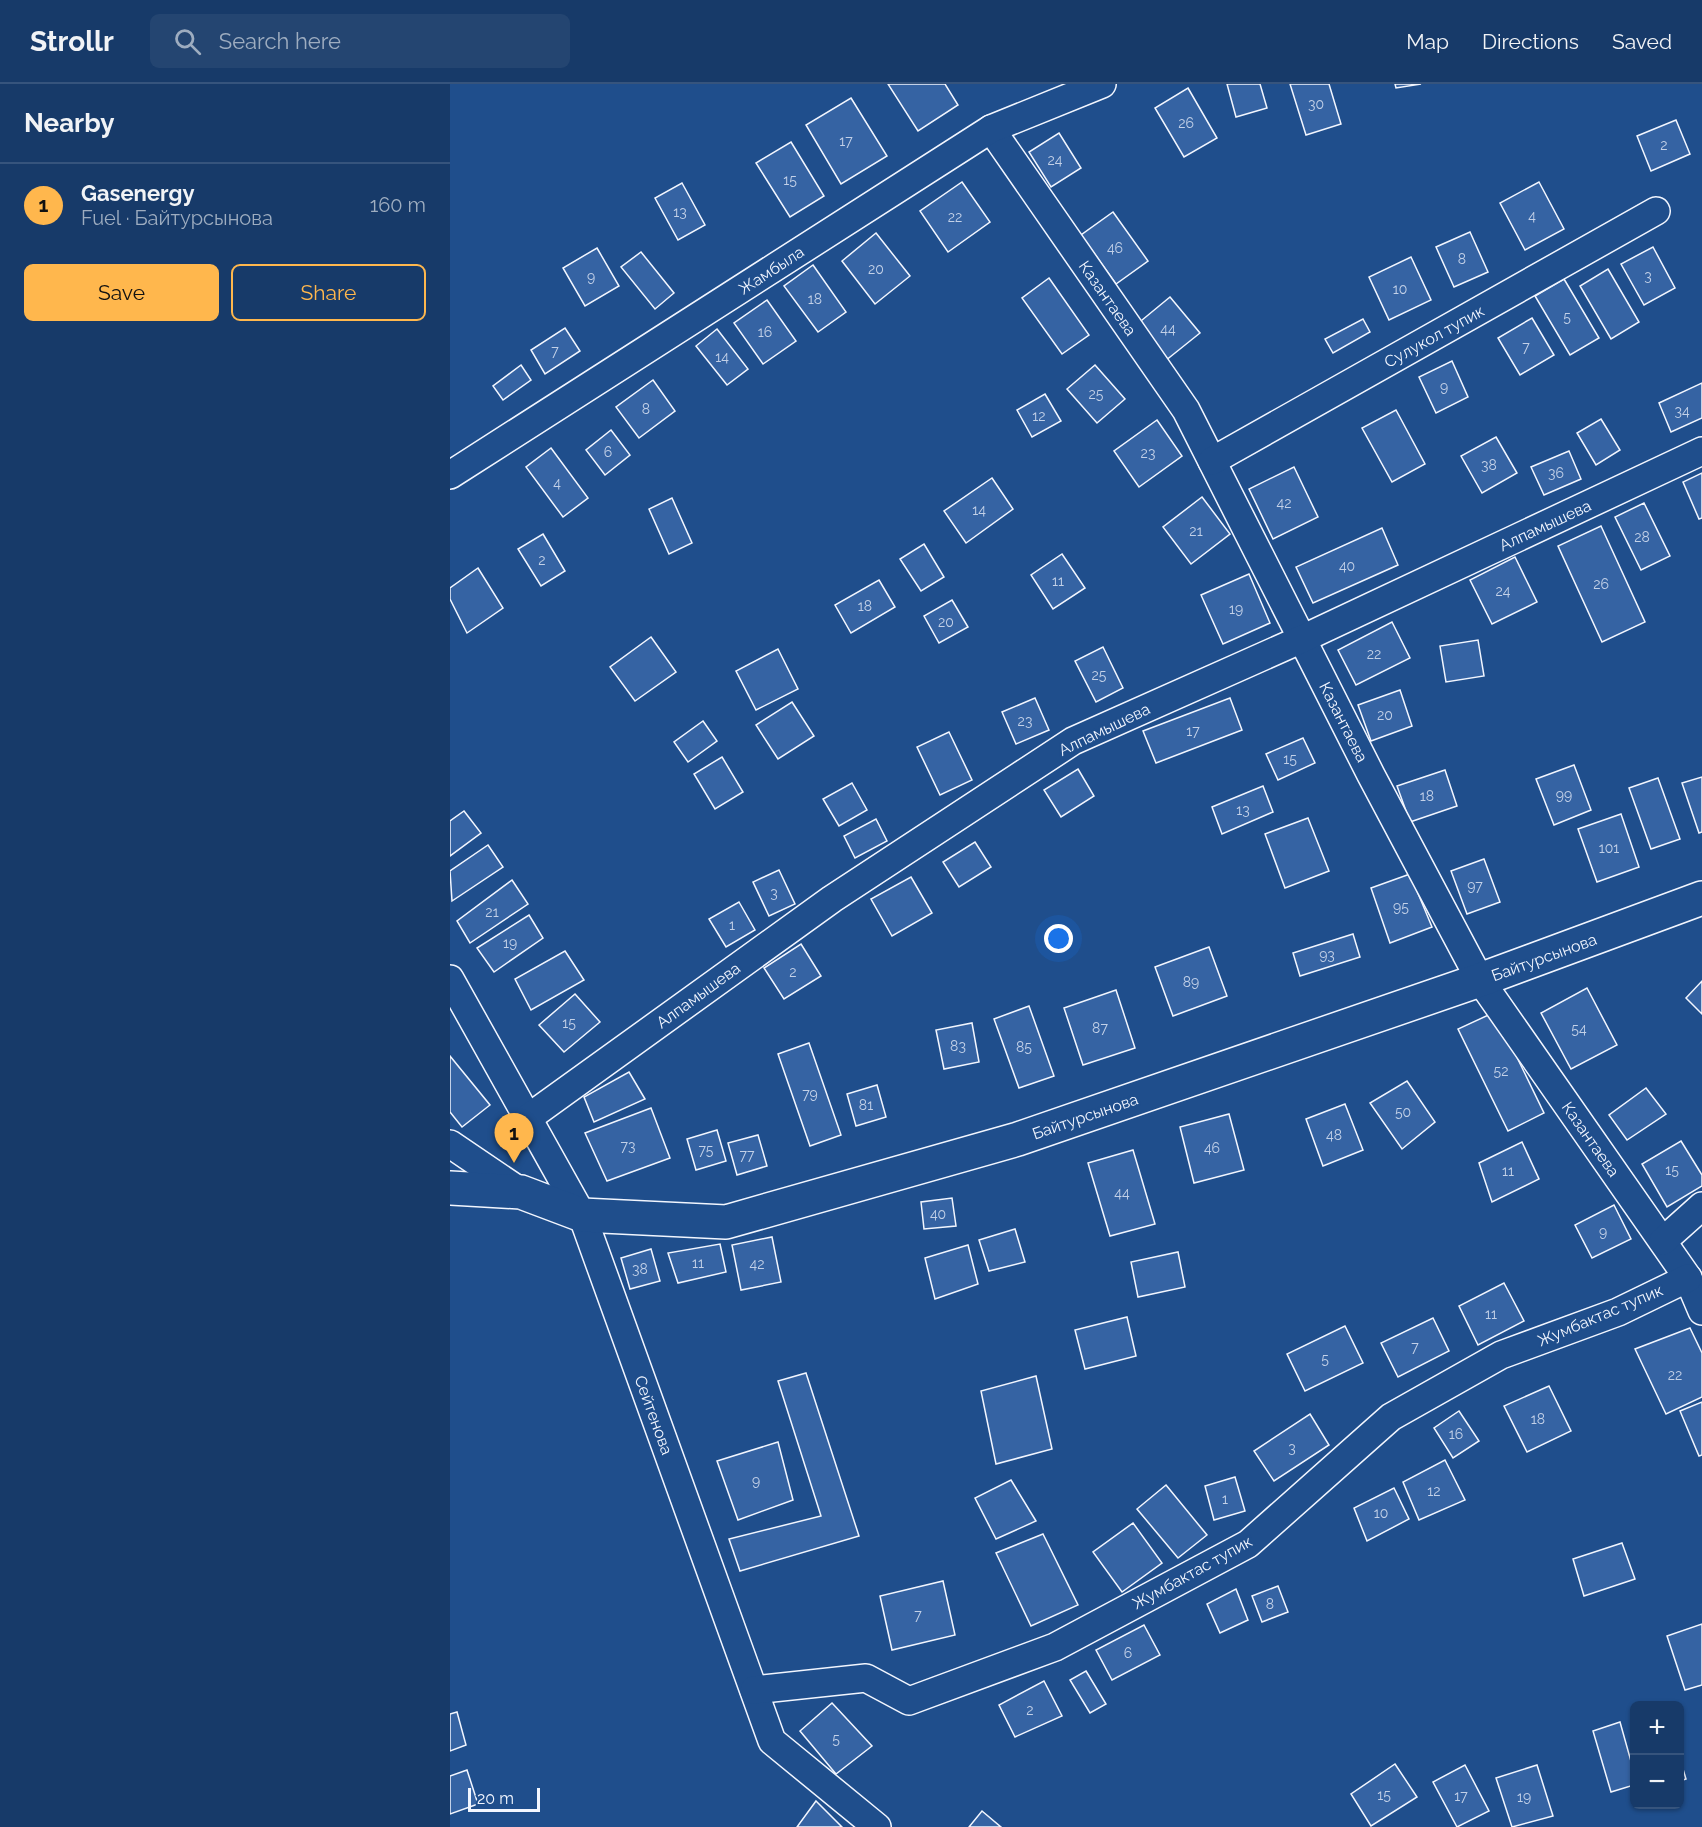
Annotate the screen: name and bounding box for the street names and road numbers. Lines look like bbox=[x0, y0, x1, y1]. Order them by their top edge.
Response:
street label: Жамбыла bbox=[735, 242, 808, 299]
street label: Казантаева bbox=[1075, 257, 1140, 339]
street label: Сулукол тупик bbox=[1381, 301, 1487, 372]
street label: Алпамышева bbox=[1496, 496, 1594, 555]
street label: Казантаева bbox=[1315, 679, 1372, 765]
street label: Алпамышева bbox=[1055, 699, 1153, 760]
street label: Байтурсынова bbox=[1489, 930, 1599, 985]
street label: Алпамышева bbox=[653, 959, 744, 1032]
street label: Байтурсынова bbox=[1030, 1089, 1141, 1143]
street label: Казантаева bbox=[1558, 1098, 1623, 1180]
street label: Жумбактас тупик bbox=[1535, 1280, 1666, 1350]
street label: Сейтенова bbox=[630, 1373, 677, 1457]
street label: Жумбактас тупик bbox=[1129, 1532, 1256, 1613]

